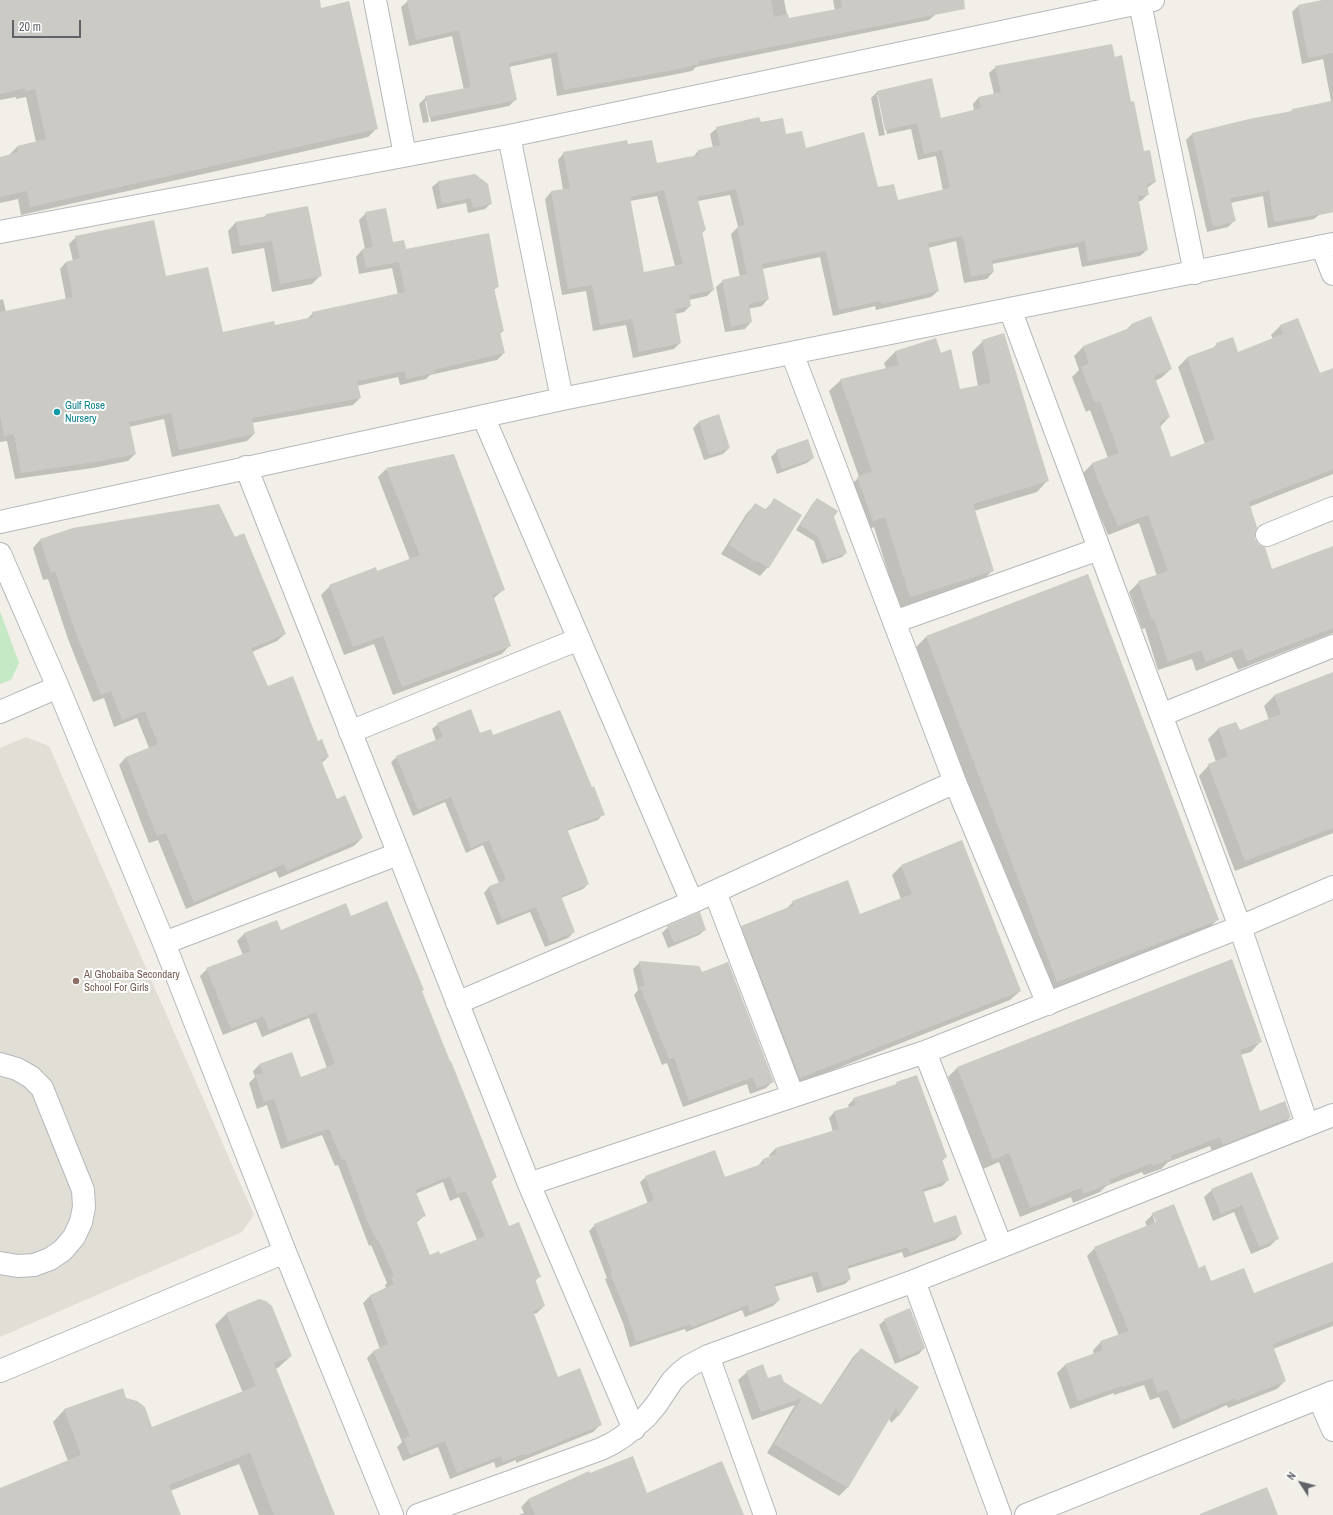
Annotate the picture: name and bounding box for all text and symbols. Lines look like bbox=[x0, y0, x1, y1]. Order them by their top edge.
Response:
scale bar bbox=[14, 12, 83, 38]
text: 20 m bbox=[19, 19, 41, 35]
place label: Gulf Rose Nursery bbox=[65, 399, 105, 425]
marker: Gulf Rose Nursery bbox=[52, 407, 62, 417]
place label: Al Ghobaiba Secondary School For Girls bbox=[84, 968, 180, 994]
marker: Al Ghobaiba Secondary School For Girls bbox=[71, 976, 81, 986]
north arrow bbox=[1281, 1463, 1321, 1503]
text: N bbox=[1284, 1469, 1299, 1483]

